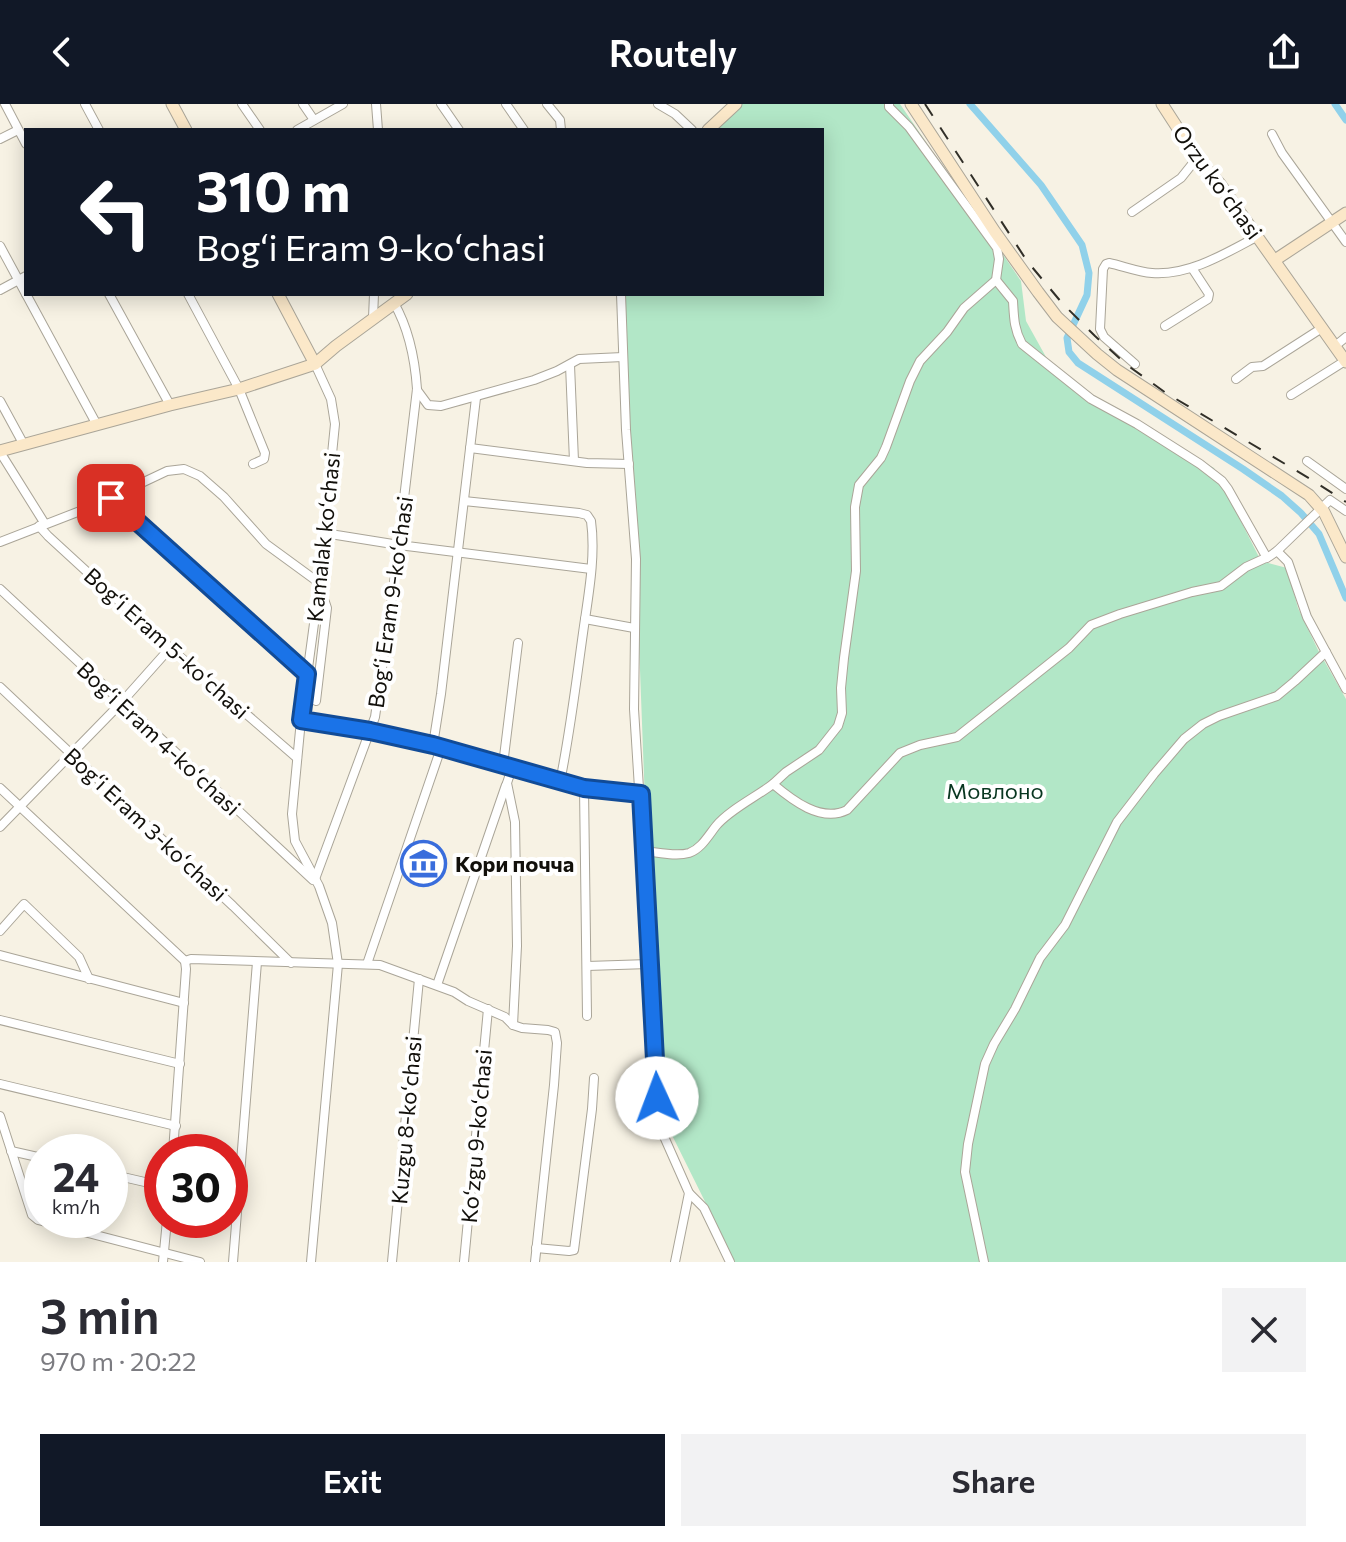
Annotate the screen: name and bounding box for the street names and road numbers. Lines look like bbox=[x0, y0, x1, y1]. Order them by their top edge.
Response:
street label: Orzu koʻchasi bbox=[1168, 120, 1268, 244]
street label: Kamalak koʻchasi bbox=[301, 451, 345, 623]
street label: Bogʻi Eram 9-koʻchasi bbox=[362, 494, 418, 710]
street label: Bogʻi Eram 5-koʻchasi bbox=[79, 562, 255, 724]
street label: Bogʻi Eram 4-koʻchasi bbox=[72, 655, 246, 821]
street label: Bogʻi Eram 3-koʻchasi bbox=[59, 742, 233, 906]
street label: Kuzgu 8-koʻchasi bbox=[385, 1035, 427, 1205]
street label: Koʻzgu 9-koʻchasi bbox=[455, 1048, 497, 1224]

